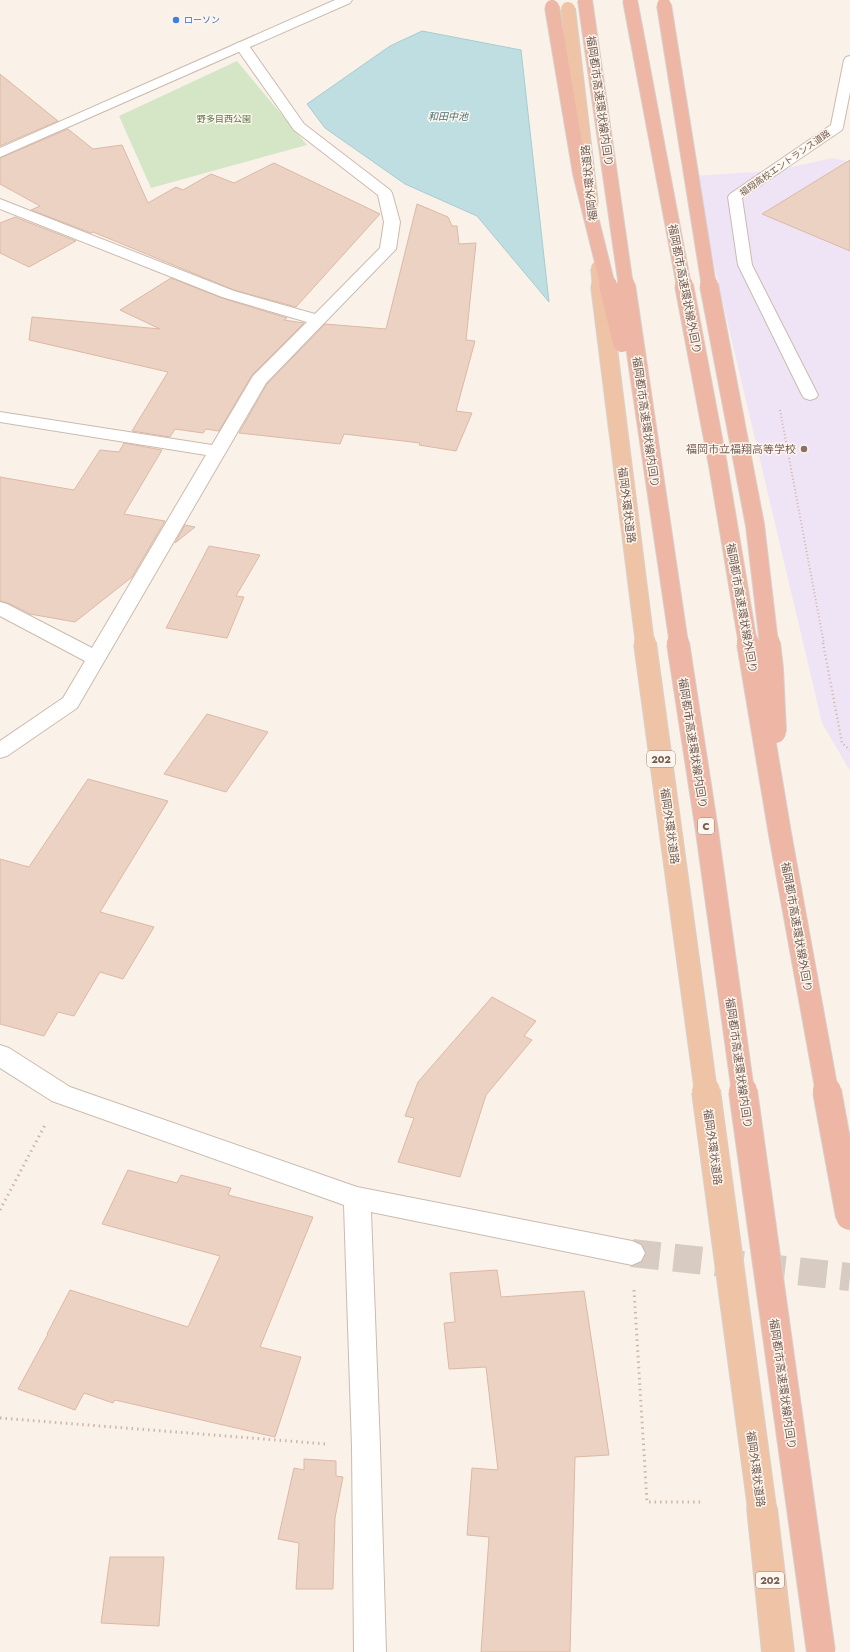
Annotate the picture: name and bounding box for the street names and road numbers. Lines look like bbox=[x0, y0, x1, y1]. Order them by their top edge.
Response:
street label: 福岡都市高速環状線内回り bbox=[583, 35, 617, 167]
street label: 福翔高校エントランス道路 bbox=[737, 126, 833, 199]
street label: 福岡外環状道路 bbox=[577, 144, 601, 222]
street label: 福岡都市高速環状線外回り bbox=[665, 223, 705, 355]
street label: 福岡都市高速環状線内回り bbox=[629, 356, 663, 488]
street label: 福岡外環状道路 bbox=[614, 466, 640, 544]
street label: 福岡都市高速環状線外回り bbox=[723, 542, 761, 674]
street label: 福岡都市高速環状線内回り bbox=[675, 677, 711, 809]
road number: 202 bbox=[647, 751, 675, 767]
street label: 福岡外環状道路 bbox=[657, 787, 683, 865]
road number: C bbox=[698, 818, 714, 834]
street label: 福岡都市高速環状線外回り bbox=[778, 861, 816, 993]
street label: 福岡都市高速環状線内回り bbox=[722, 997, 756, 1129]
street label: 福岡外環状道路 bbox=[700, 1108, 726, 1186]
street label: 福岡都市高速環状線内回り bbox=[766, 1318, 800, 1450]
street label: 福岡外環状道路 bbox=[743, 1430, 769, 1508]
road number: 202 bbox=[756, 1572, 784, 1588]

